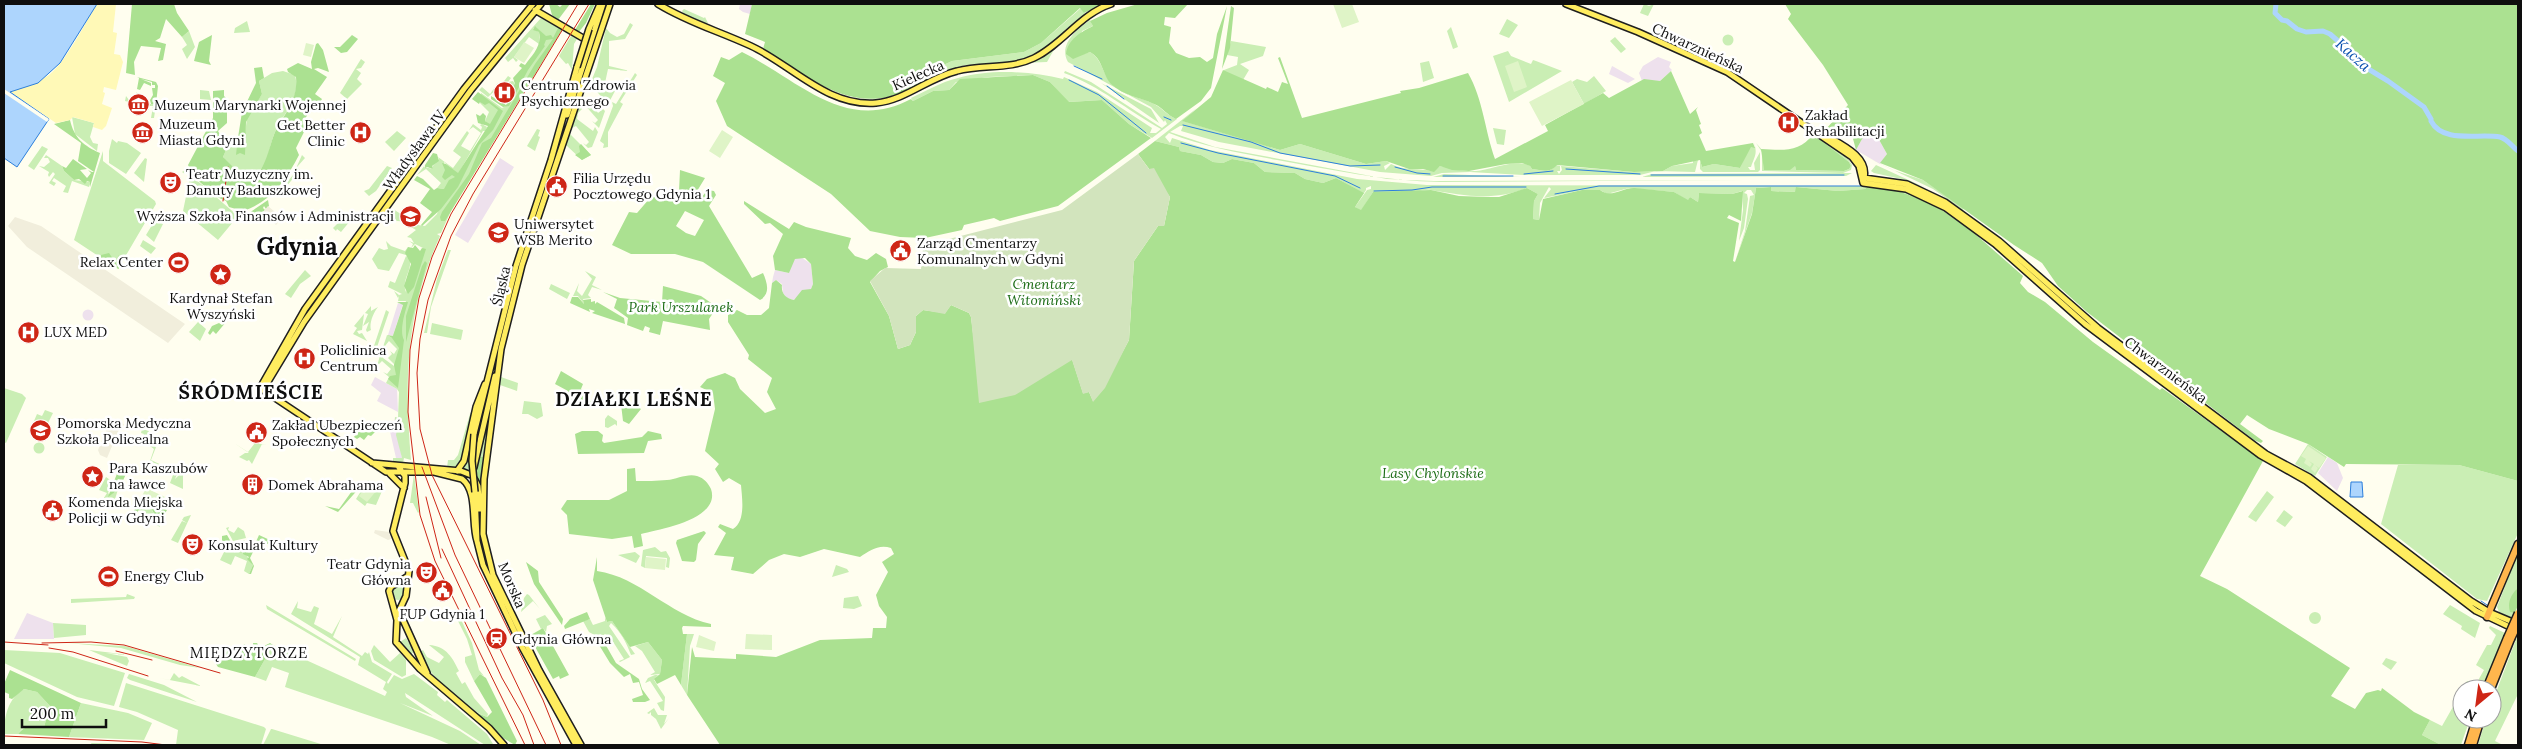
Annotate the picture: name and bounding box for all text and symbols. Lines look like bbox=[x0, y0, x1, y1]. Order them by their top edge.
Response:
street label: Chwarznieńska bbox=[1649, 19, 1747, 77]
water label: Kacza bbox=[2332, 34, 2375, 76]
street label: Kielecka bbox=[889, 56, 947, 94]
place label: Centrum Zdrowia Psychicznego bbox=[521, 76, 636, 110]
hospital icon: Centrum Zdrowia Psychicznego bbox=[493, 81, 517, 105]
museum icon: Muzeum Marynarki Wojennej bbox=[126, 93, 150, 117]
place label: Muzeum Marynarki Wojennej bbox=[154, 96, 346, 114]
street label: Władysława IV bbox=[379, 106, 450, 194]
place label: Zakład Rehabilitacji bbox=[1805, 106, 1885, 140]
hospital icon: Zakład Rehabilitacji bbox=[1777, 111, 1801, 135]
place label: Muzeum Miasta Gdyni bbox=[159, 115, 245, 149]
place label: Get Better Clinic bbox=[277, 116, 345, 150]
museum icon: Muzeum Miasta Gdyni bbox=[131, 120, 155, 144]
hospital icon: Get Better Clinic bbox=[349, 121, 373, 145]
place label: Teatr Muzyczny im. Danuty Baduszkowej bbox=[186, 165, 321, 199]
place label: Filia Urzędu Pocztowego Gdynia 1 bbox=[573, 169, 710, 203]
theatre icon: Teatr Muzyczny im. Danuty Baduszkowej bbox=[158, 170, 182, 194]
public building icon: Filia Urzędu Pocztowego Gdynia 1 bbox=[545, 174, 569, 198]
school or university icon: Wyższa Szkoła Finansów i Administracji bbox=[398, 204, 422, 228]
place label: Wyższa Szkoła Finansów i Administracji bbox=[136, 207, 394, 225]
place label: Uniwersytet WSB Merito bbox=[514, 215, 594, 249]
school or university icon: Uniwersytet WSB Merito bbox=[486, 220, 510, 244]
district label: Gdynia bbox=[256, 231, 338, 262]
place label: Zarząd Cmentarzy Komunalnych w Gdyni bbox=[917, 234, 1064, 268]
public building icon: Zarząd Cmentarzy Komunalnych w Gdyni bbox=[889, 239, 913, 263]
sports icon: Relax Center bbox=[167, 250, 191, 274]
place label: Relax Center bbox=[80, 253, 163, 271]
place icon: Kardynał Stefan Wyszyński bbox=[209, 263, 233, 287]
street label: Śląska bbox=[488, 264, 514, 308]
park label: Cmentarz Witomiński bbox=[1007, 275, 1081, 309]
place label: Kardynał Stefan Wyszyński bbox=[169, 289, 273, 323]
park label: Park Urszulanek bbox=[629, 298, 733, 316]
hospital icon: LUX MED bbox=[16, 320, 40, 344]
place label: LUX MED bbox=[44, 323, 107, 341]
street label: Chwarznieńska bbox=[2121, 333, 2211, 407]
place label: Policlinica Centrum bbox=[320, 341, 387, 375]
hospital icon: Policlinica Centrum bbox=[292, 346, 316, 370]
district label: ŚRÓDMIEŚCIE bbox=[178, 380, 324, 404]
district label: DZIAŁKI LEŚNE bbox=[555, 387, 713, 411]
place label: Pomorska Medyczna Szkoła Policealna bbox=[57, 414, 191, 448]
place label: Zakład Ubezpieczeń Społecznych bbox=[272, 416, 403, 450]
school or university icon: Pomorska Medyczna Szkoła Policealna bbox=[29, 419, 53, 443]
public building icon: Zakład Ubezpieczeń Społecznych bbox=[244, 421, 268, 445]
place label: Para Kaszubów na ławce bbox=[109, 459, 208, 493]
place icon: Para Kaszubów na ławce bbox=[81, 464, 105, 488]
park label: Lasy Chylońskie bbox=[1382, 464, 1484, 482]
building icon: Domek Abrahama bbox=[240, 473, 264, 497]
place label: Domek Abrahama bbox=[268, 476, 383, 494]
place label: Komenda Miejska Policji w Gdyni bbox=[68, 493, 183, 527]
public building icon: Komenda Miejska Policji w Gdyni bbox=[40, 498, 64, 522]
theatre icon: Konsulat Kultury bbox=[180, 533, 204, 557]
place label: Konsulat Kultury bbox=[208, 536, 319, 554]
place label: Teatr Gdynia Główna bbox=[327, 555, 411, 589]
street label: Morska bbox=[494, 559, 530, 611]
theatre icon: Teatr Gdynia Główna bbox=[415, 560, 439, 584]
sports icon: Energy Club bbox=[96, 564, 120, 588]
place label: Energy Club bbox=[124, 567, 204, 585]
public building icon: FUP Gdynia 1 bbox=[430, 579, 454, 603]
place label: FUP Gdynia 1 bbox=[399, 605, 485, 623]
station icon: Gdynia Główna bbox=[484, 627, 508, 651]
place label: Gdynia Główna bbox=[512, 630, 612, 648]
district label: MIĘDZYTORZE bbox=[190, 643, 308, 662]
north arrow bbox=[2452, 679, 2502, 729]
scale bar bbox=[22, 696, 106, 728]
text: 200 m bbox=[30, 704, 74, 723]
text: N bbox=[2461, 705, 2480, 726]

